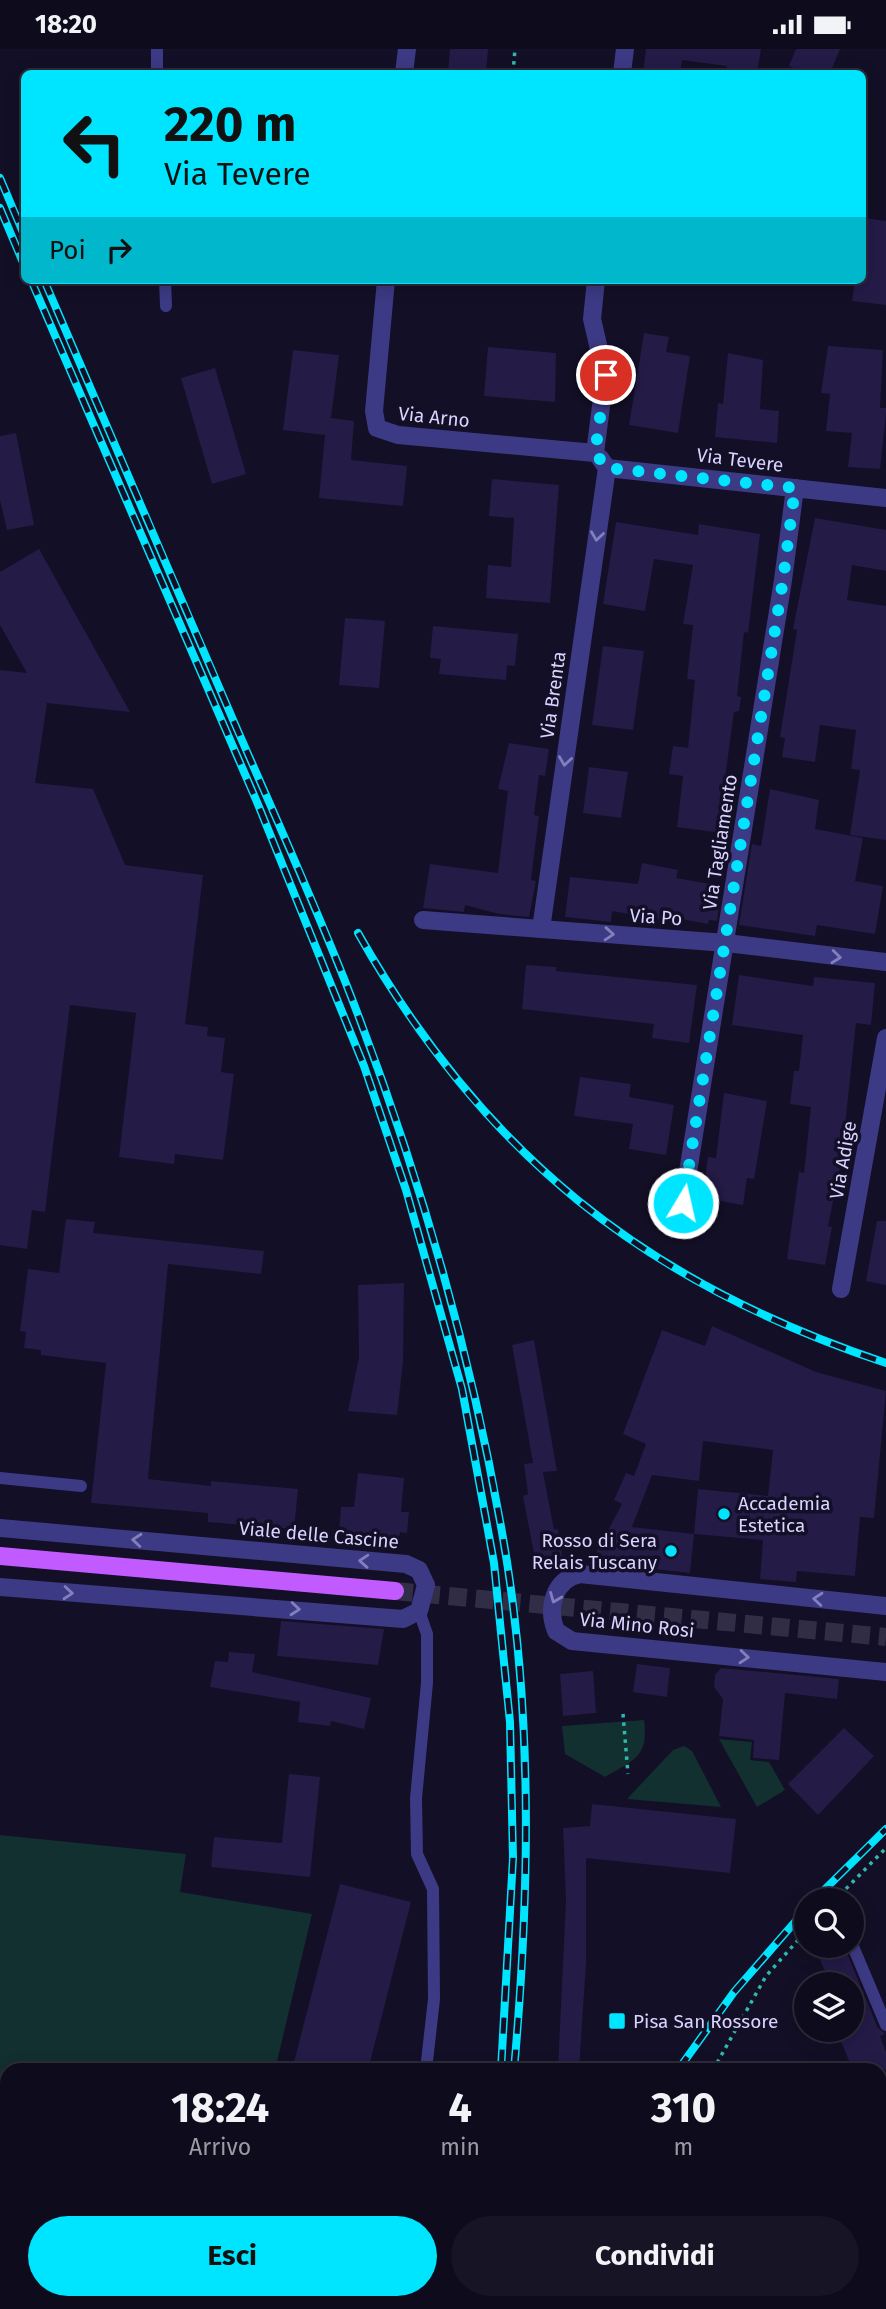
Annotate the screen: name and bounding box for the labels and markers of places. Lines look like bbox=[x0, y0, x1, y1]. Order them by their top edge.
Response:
pin bbox=[576, 345, 636, 405]
place label: Accademia Estetica bbox=[738, 1492, 831, 1537]
marker: Accademia Estetica bbox=[716, 1506, 732, 1522]
place label: Rosso di Sera Relais Tuscany bbox=[532, 1529, 658, 1574]
marker: Rosso di Sera Relais Tuscany bbox=[663, 1543, 679, 1559]
place label: Pisa San Rossore bbox=[633, 2010, 778, 2033]
marker: Pisa San Rossore bbox=[607, 2011, 627, 2031]

